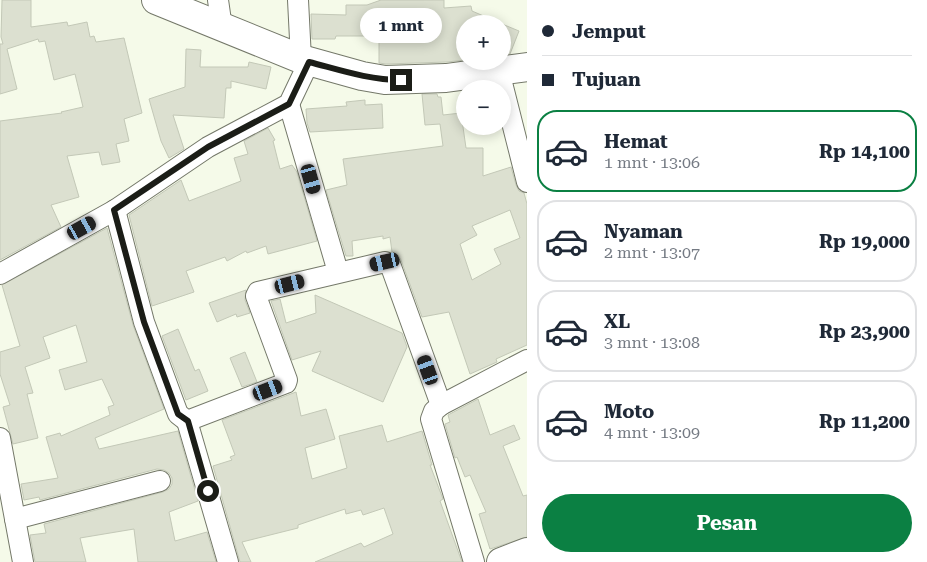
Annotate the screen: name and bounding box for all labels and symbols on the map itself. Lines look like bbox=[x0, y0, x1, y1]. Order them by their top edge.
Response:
callout: 1 mnt bbox=[360, 8, 442, 42]
route end bbox=[390, 69, 412, 91]
car bbox=[299, 163, 322, 195]
car bbox=[65, 214, 98, 242]
car bbox=[368, 251, 401, 273]
car bbox=[273, 273, 306, 295]
car bbox=[415, 353, 440, 387]
car bbox=[251, 378, 284, 402]
route start bbox=[197, 480, 219, 502]

